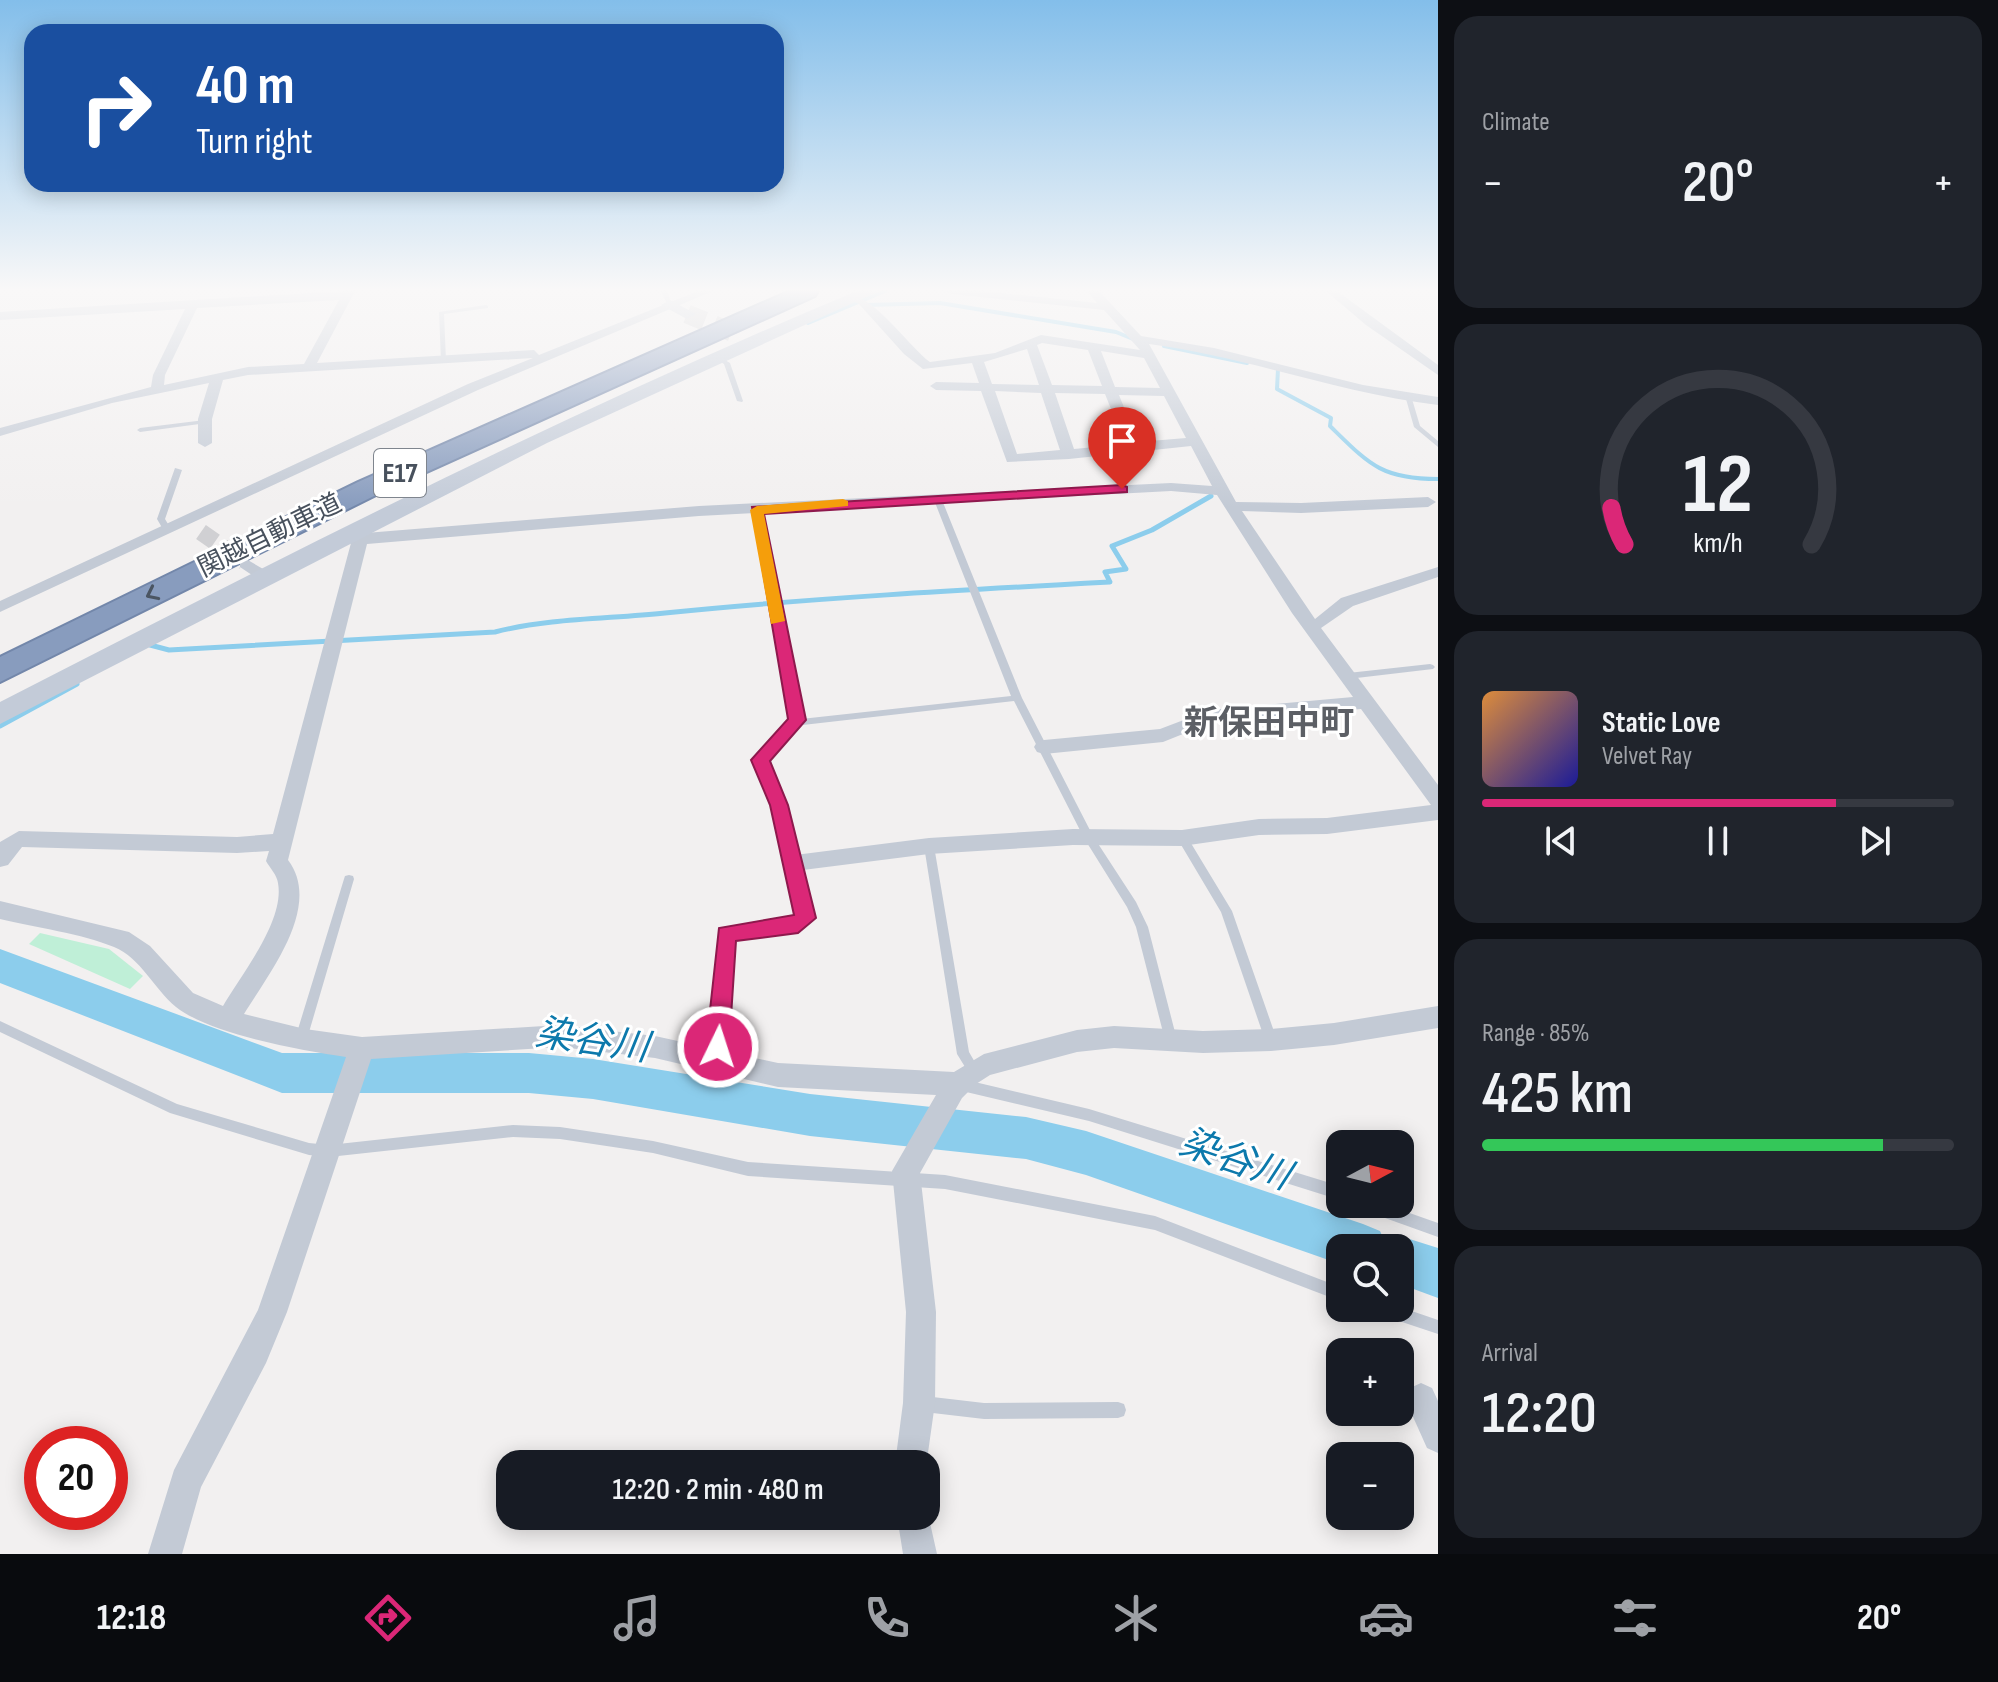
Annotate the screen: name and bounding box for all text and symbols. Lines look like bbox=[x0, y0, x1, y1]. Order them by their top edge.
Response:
text: 40 m bbox=[196, 53, 295, 120]
icon: right bbox=[64, 56, 168, 160]
text: Climate bbox=[1482, 107, 1550, 138]
text: Turn right bbox=[196, 121, 313, 164]
text: 20° bbox=[1682, 147, 1754, 219]
text: − bbox=[1482, 157, 1504, 210]
text: + bbox=[1932, 157, 1954, 210]
pin bbox=[1088, 407, 1156, 489]
icon: arrive bbox=[1100, 419, 1144, 463]
text: 12 bbox=[1683, 436, 1753, 536]
road number: E17 bbox=[374, 449, 426, 497]
street label: 関越自動車道 bbox=[193, 488, 347, 584]
text: km/h bbox=[1693, 527, 1743, 562]
one-way arrow bbox=[146, 584, 161, 600]
district label: 新保田中町 bbox=[1184, 703, 1354, 744]
text: Static Love bbox=[1602, 705, 1721, 741]
text: Velvet Ray bbox=[1602, 741, 1692, 772]
icon: previous bbox=[1539, 819, 1583, 863]
icon: pause bbox=[1696, 819, 1740, 863]
icon: next bbox=[1853, 819, 1897, 863]
position arrow bbox=[676, 1005, 760, 1089]
water label: 染谷川 bbox=[532, 1011, 656, 1072]
text: Range · 85% bbox=[1482, 1018, 1590, 1049]
text: 425 km bbox=[1482, 1058, 1633, 1130]
water label: 染谷川 bbox=[1174, 1120, 1300, 1201]
north arrow bbox=[1326, 1130, 1414, 1218]
map controls bbox=[1326, 1130, 1414, 1530]
button: search bbox=[1326, 1234, 1414, 1322]
button: + bbox=[1326, 1338, 1414, 1426]
text: Arrival bbox=[1482, 1338, 1538, 1369]
text: 12:20 bbox=[1482, 1378, 1597, 1450]
speed limit sign: 20 bbox=[24, 1426, 128, 1530]
button: − bbox=[1326, 1442, 1414, 1530]
text: 12:20 · 2 min · 480 m bbox=[612, 1472, 824, 1508]
icon: directions bbox=[360, 1590, 416, 1646]
icon: music bbox=[609, 1590, 665, 1646]
icon: phone bbox=[859, 1590, 915, 1646]
icon: climate bbox=[1108, 1590, 1164, 1646]
icon: car bbox=[1358, 1590, 1414, 1646]
icon: filters bbox=[1607, 1590, 1663, 1646]
text: 12:18 bbox=[97, 1597, 166, 1640]
text: 20° bbox=[1857, 1597, 1901, 1640]

